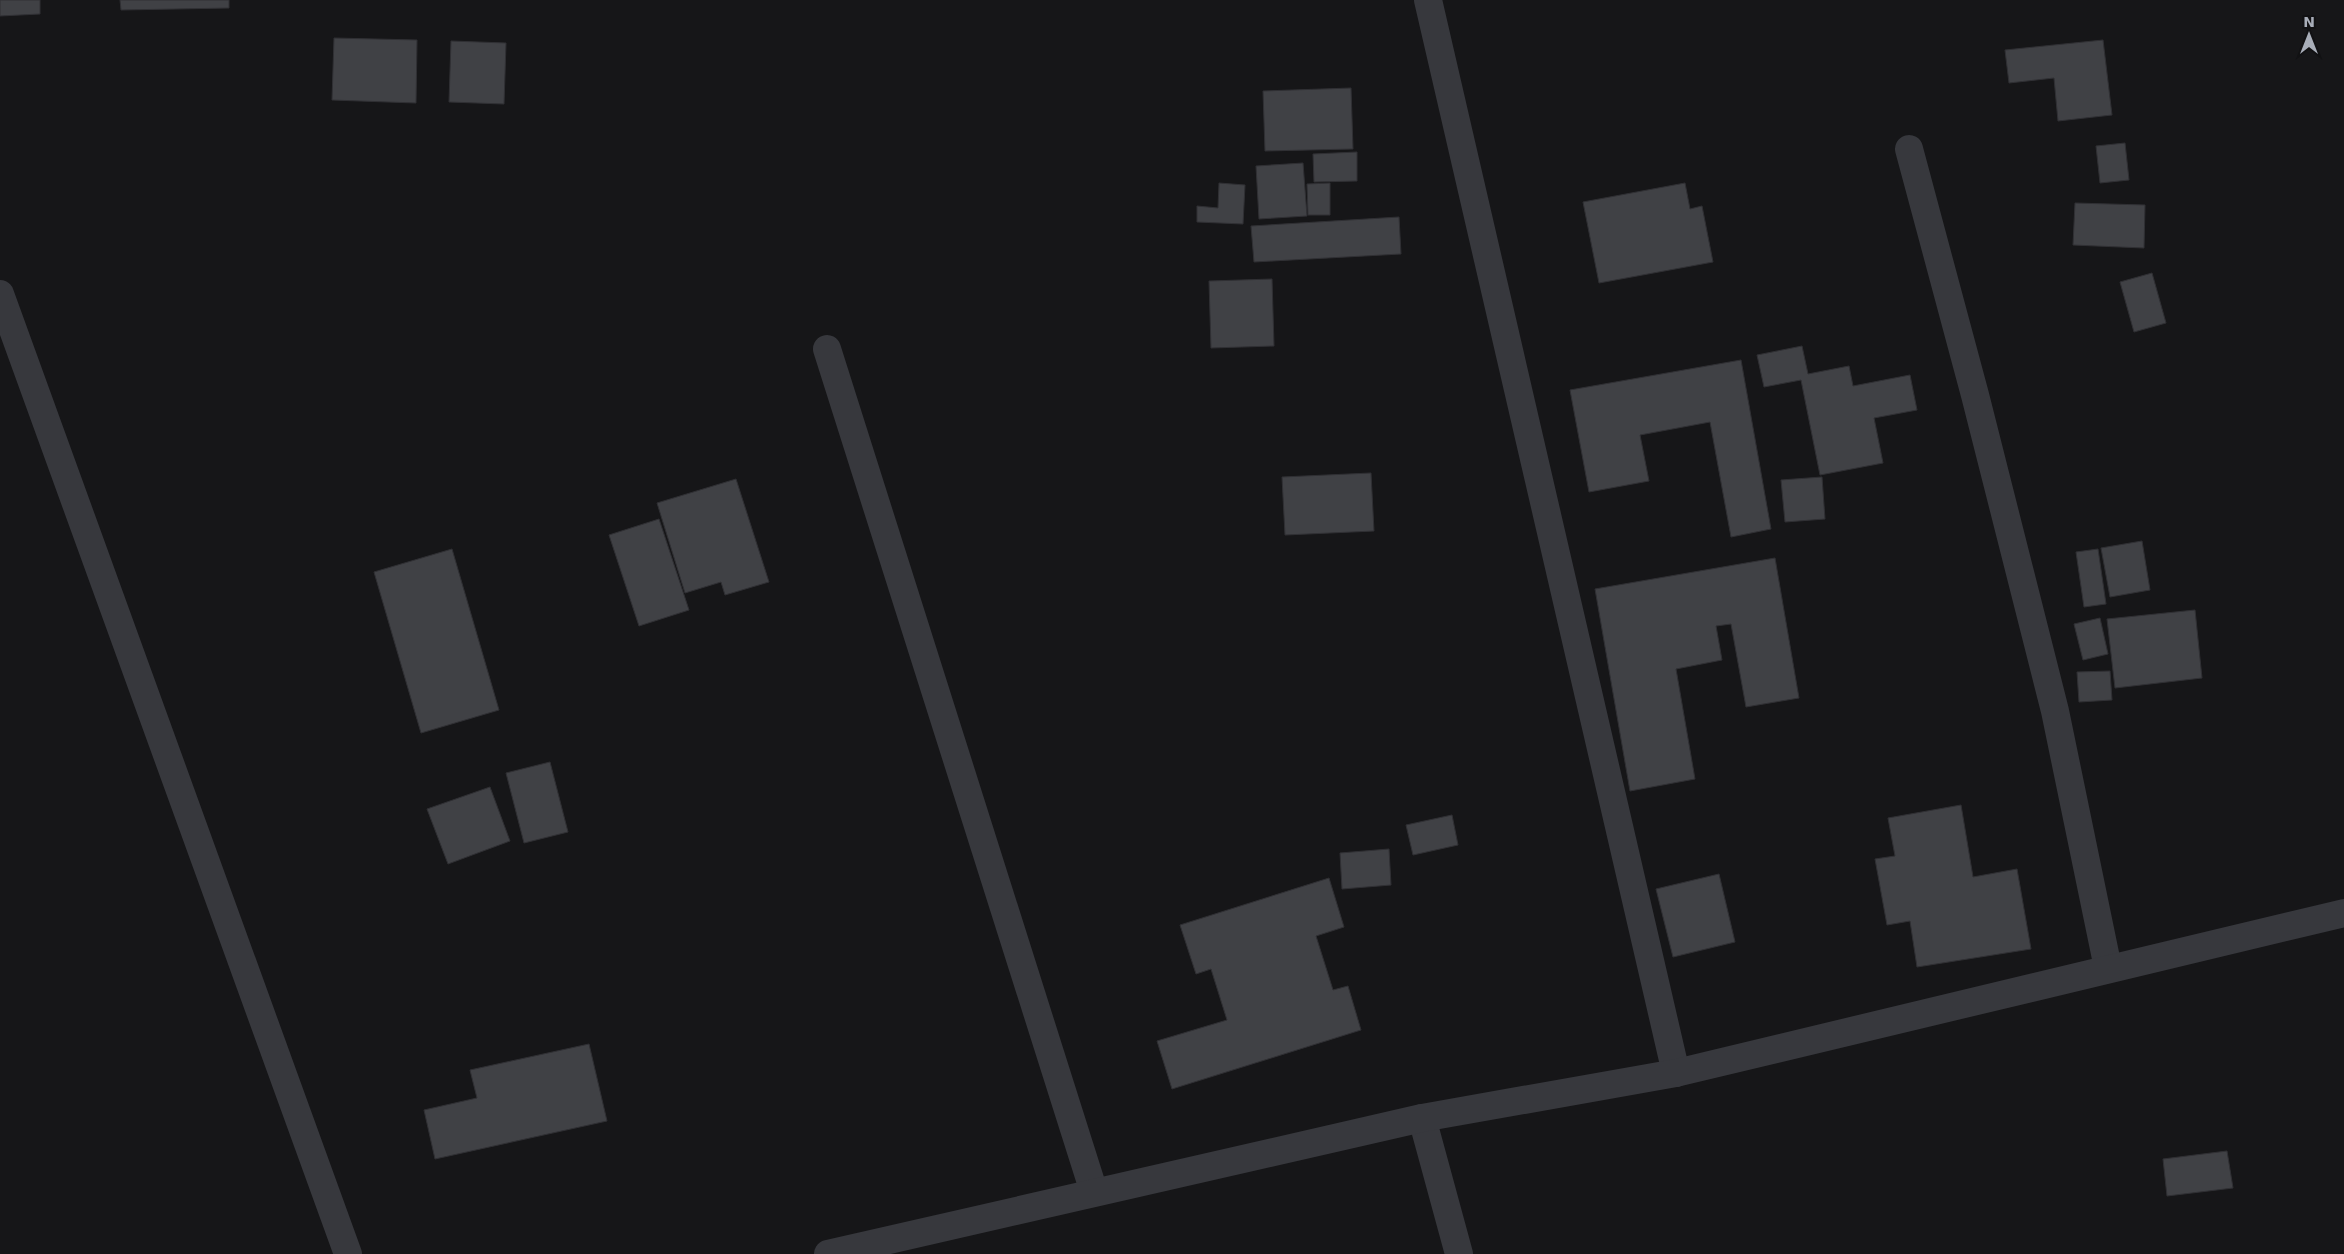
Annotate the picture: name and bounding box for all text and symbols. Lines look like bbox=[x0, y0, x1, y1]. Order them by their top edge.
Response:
north arrow bbox=[2284, 10, 2334, 60]
text: N bbox=[2303, 14, 2315, 30]

